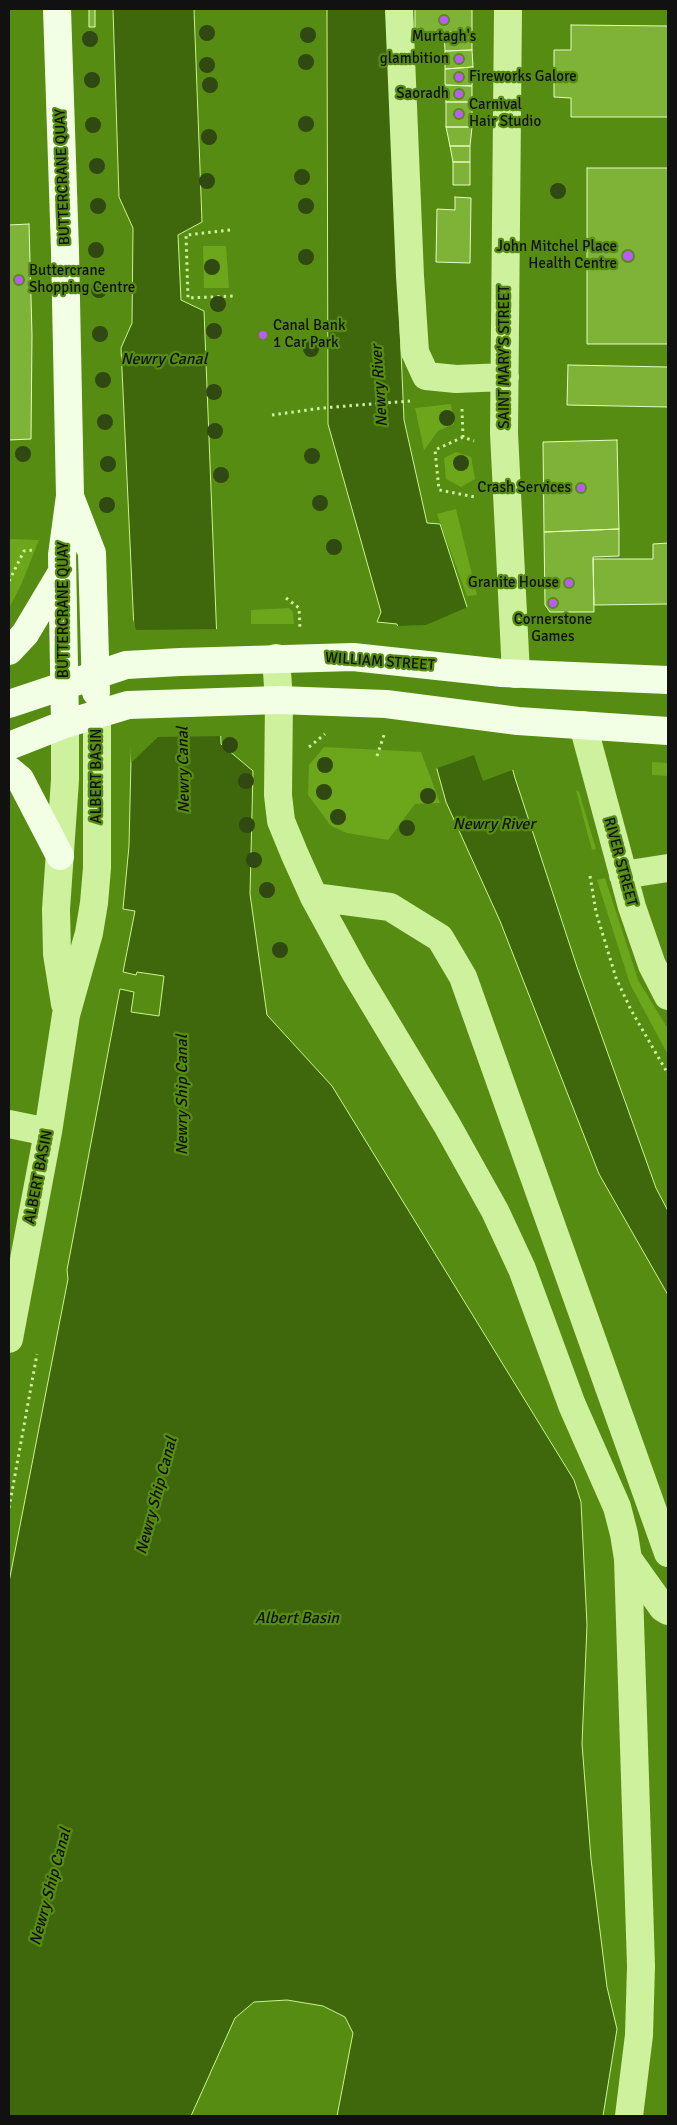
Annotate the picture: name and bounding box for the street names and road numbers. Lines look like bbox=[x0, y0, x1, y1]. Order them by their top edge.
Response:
street label: BUTTERCRANE QUAY bbox=[52, 109, 74, 245]
street label: SAINT MARY'S STREET bbox=[496, 285, 514, 429]
street label: BUTTERCRANE QUAY bbox=[55, 542, 73, 678]
street label: WILLIAM STREET bbox=[324, 649, 436, 675]
street label: ALBERT BASIN bbox=[88, 728, 106, 824]
street label: RIVER STREET bbox=[599, 815, 641, 909]
street label: ALBERT BASIN bbox=[21, 1129, 57, 1225]

